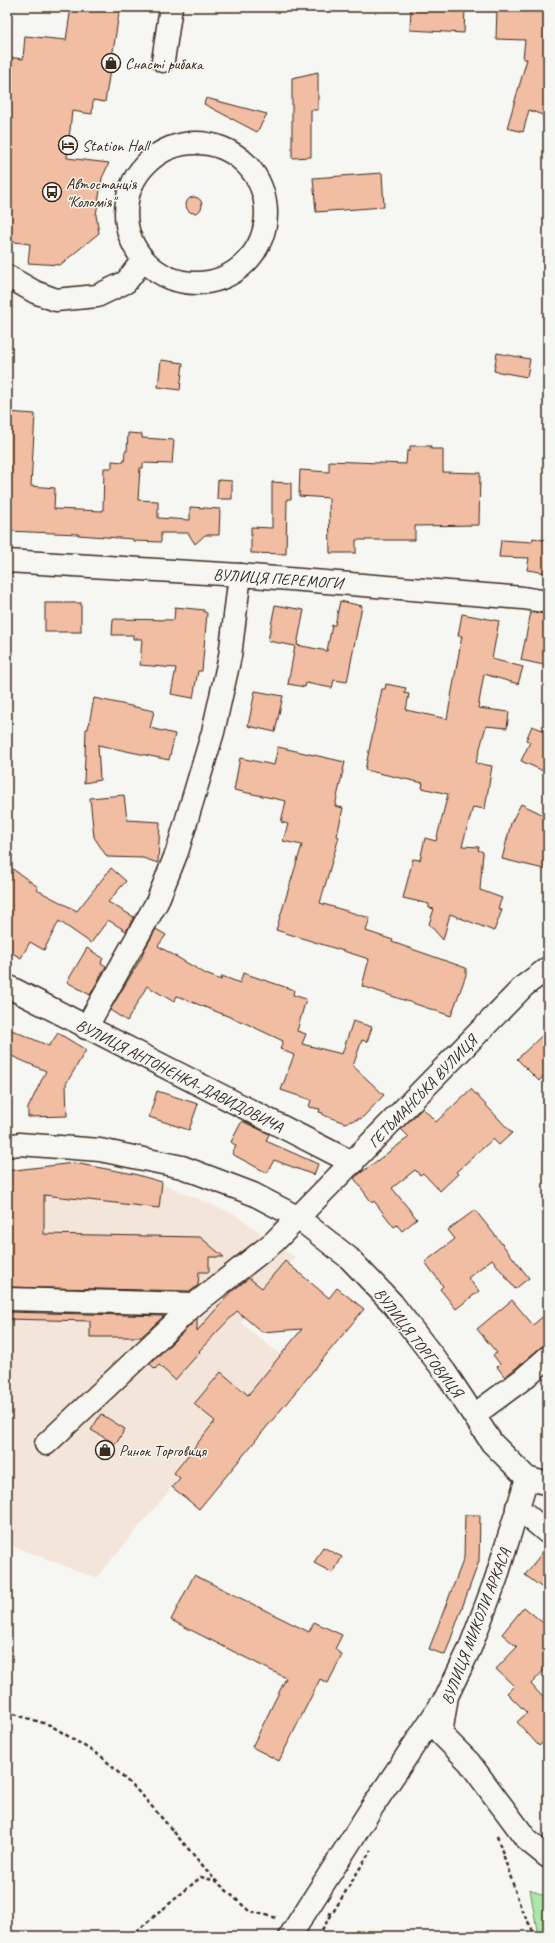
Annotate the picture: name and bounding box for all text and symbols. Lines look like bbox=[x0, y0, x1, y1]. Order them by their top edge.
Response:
shop icon: Снасті рибака bbox=[100, 52, 122, 74]
place label: Снасті рибака bbox=[125, 54, 204, 74]
hotel icon: Station Hall bbox=[57, 134, 79, 156]
place label: Station Hall bbox=[82, 136, 152, 156]
place label: Автостанція "Коломія" bbox=[66, 174, 138, 212]
bus stop icon: Автостанція "Коломія" bbox=[41, 181, 63, 203]
street label: ВУЛИЦЯ ПЕРЕМОГИ bbox=[213, 565, 346, 594]
street label: ВУЛИЦЯ АНТОНЕНКА-ДАВИДОВИЧА bbox=[73, 1015, 287, 1137]
street label: ГЕТЬМАНСЬКА ВУЛИЦЯ bbox=[364, 1029, 483, 1152]
street label: ВУЛИЦЯ ТОРГОВИЦЯ bbox=[369, 1284, 468, 1403]
shop icon: Ринок Торговиця bbox=[94, 1439, 116, 1461]
place label: Ринок Торговиця bbox=[119, 1441, 208, 1461]
street label: ВУЛИЦЯ МИКОЛИ АРКАСА bbox=[437, 1545, 515, 1707]

